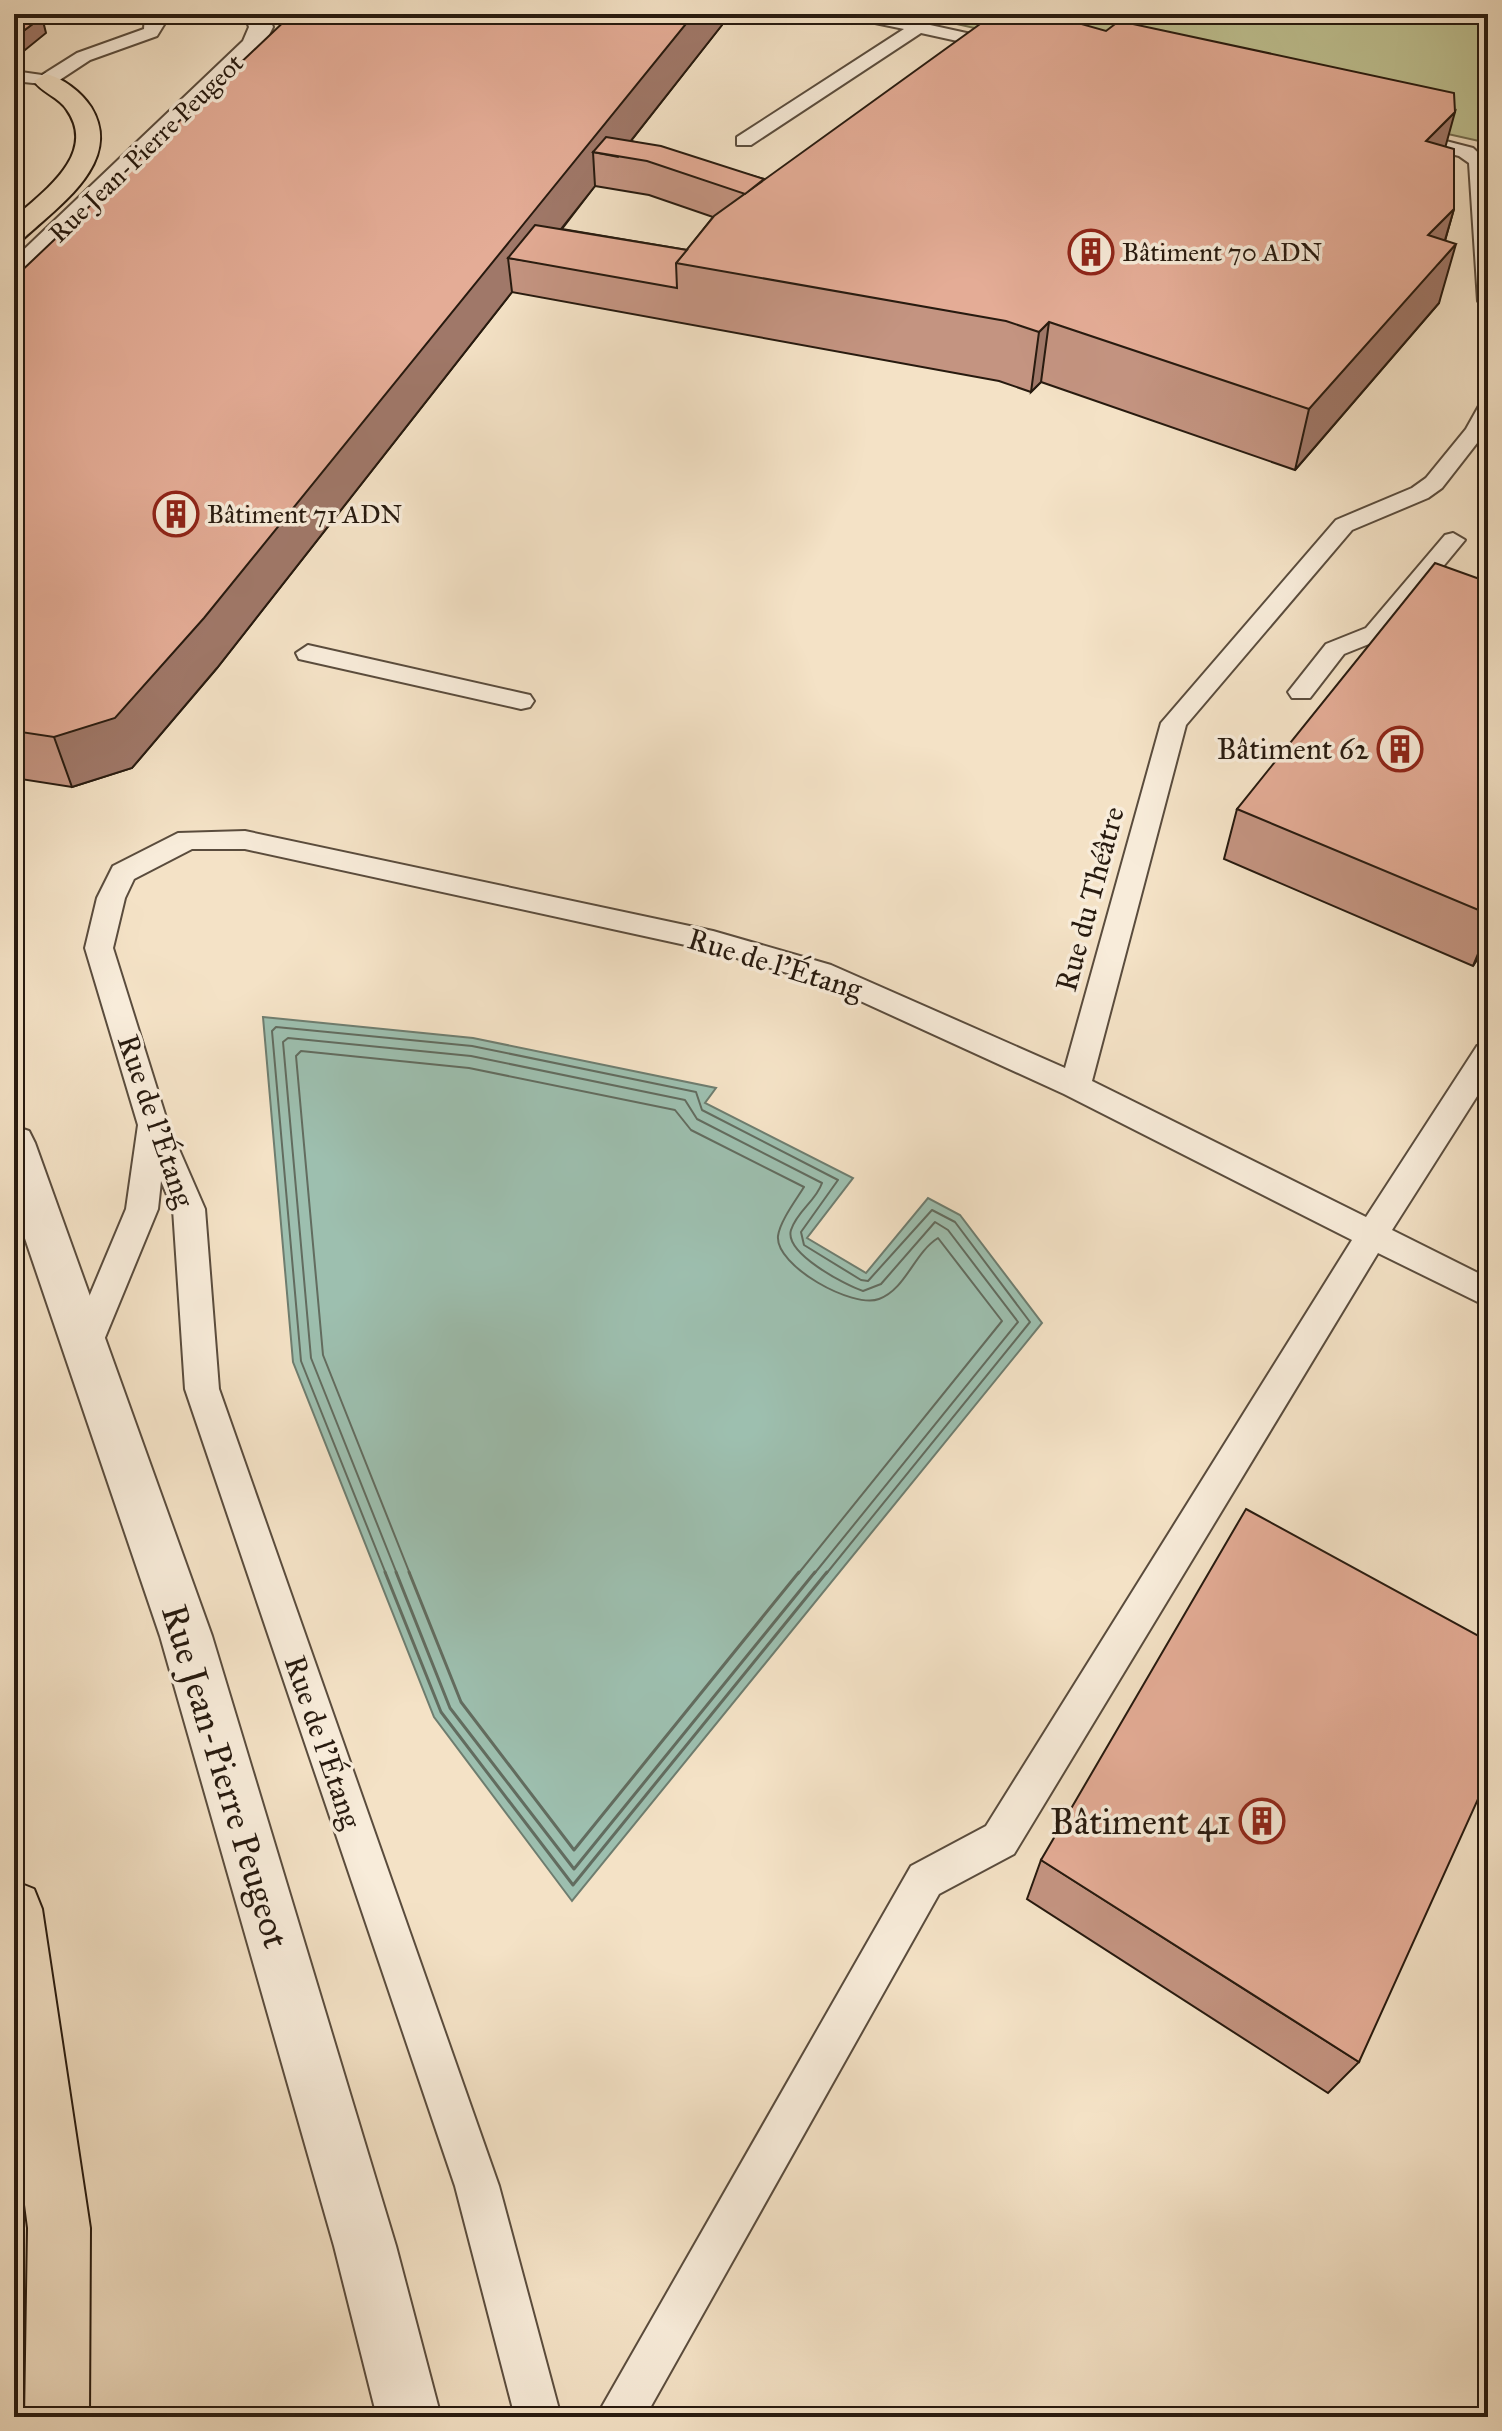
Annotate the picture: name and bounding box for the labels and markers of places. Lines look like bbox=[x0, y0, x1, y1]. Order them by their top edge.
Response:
building icon: Bâtiment 70 ADN bbox=[1067, 228, 1115, 276]
place label: Bâtiment 70 ADN bbox=[1122, 236, 1322, 268]
building icon: Bâtiment 71 ADN bbox=[152, 490, 200, 538]
place label: Bâtiment 71 ADN bbox=[207, 498, 402, 530]
building icon: Bâtiment 62 bbox=[1376, 725, 1424, 773]
place label: Bâtiment 62 bbox=[1217, 731, 1369, 767]
building icon: Bâtiment 41 bbox=[1238, 1797, 1286, 1845]
place label: Bâtiment 41 bbox=[1050, 1800, 1231, 1844]

